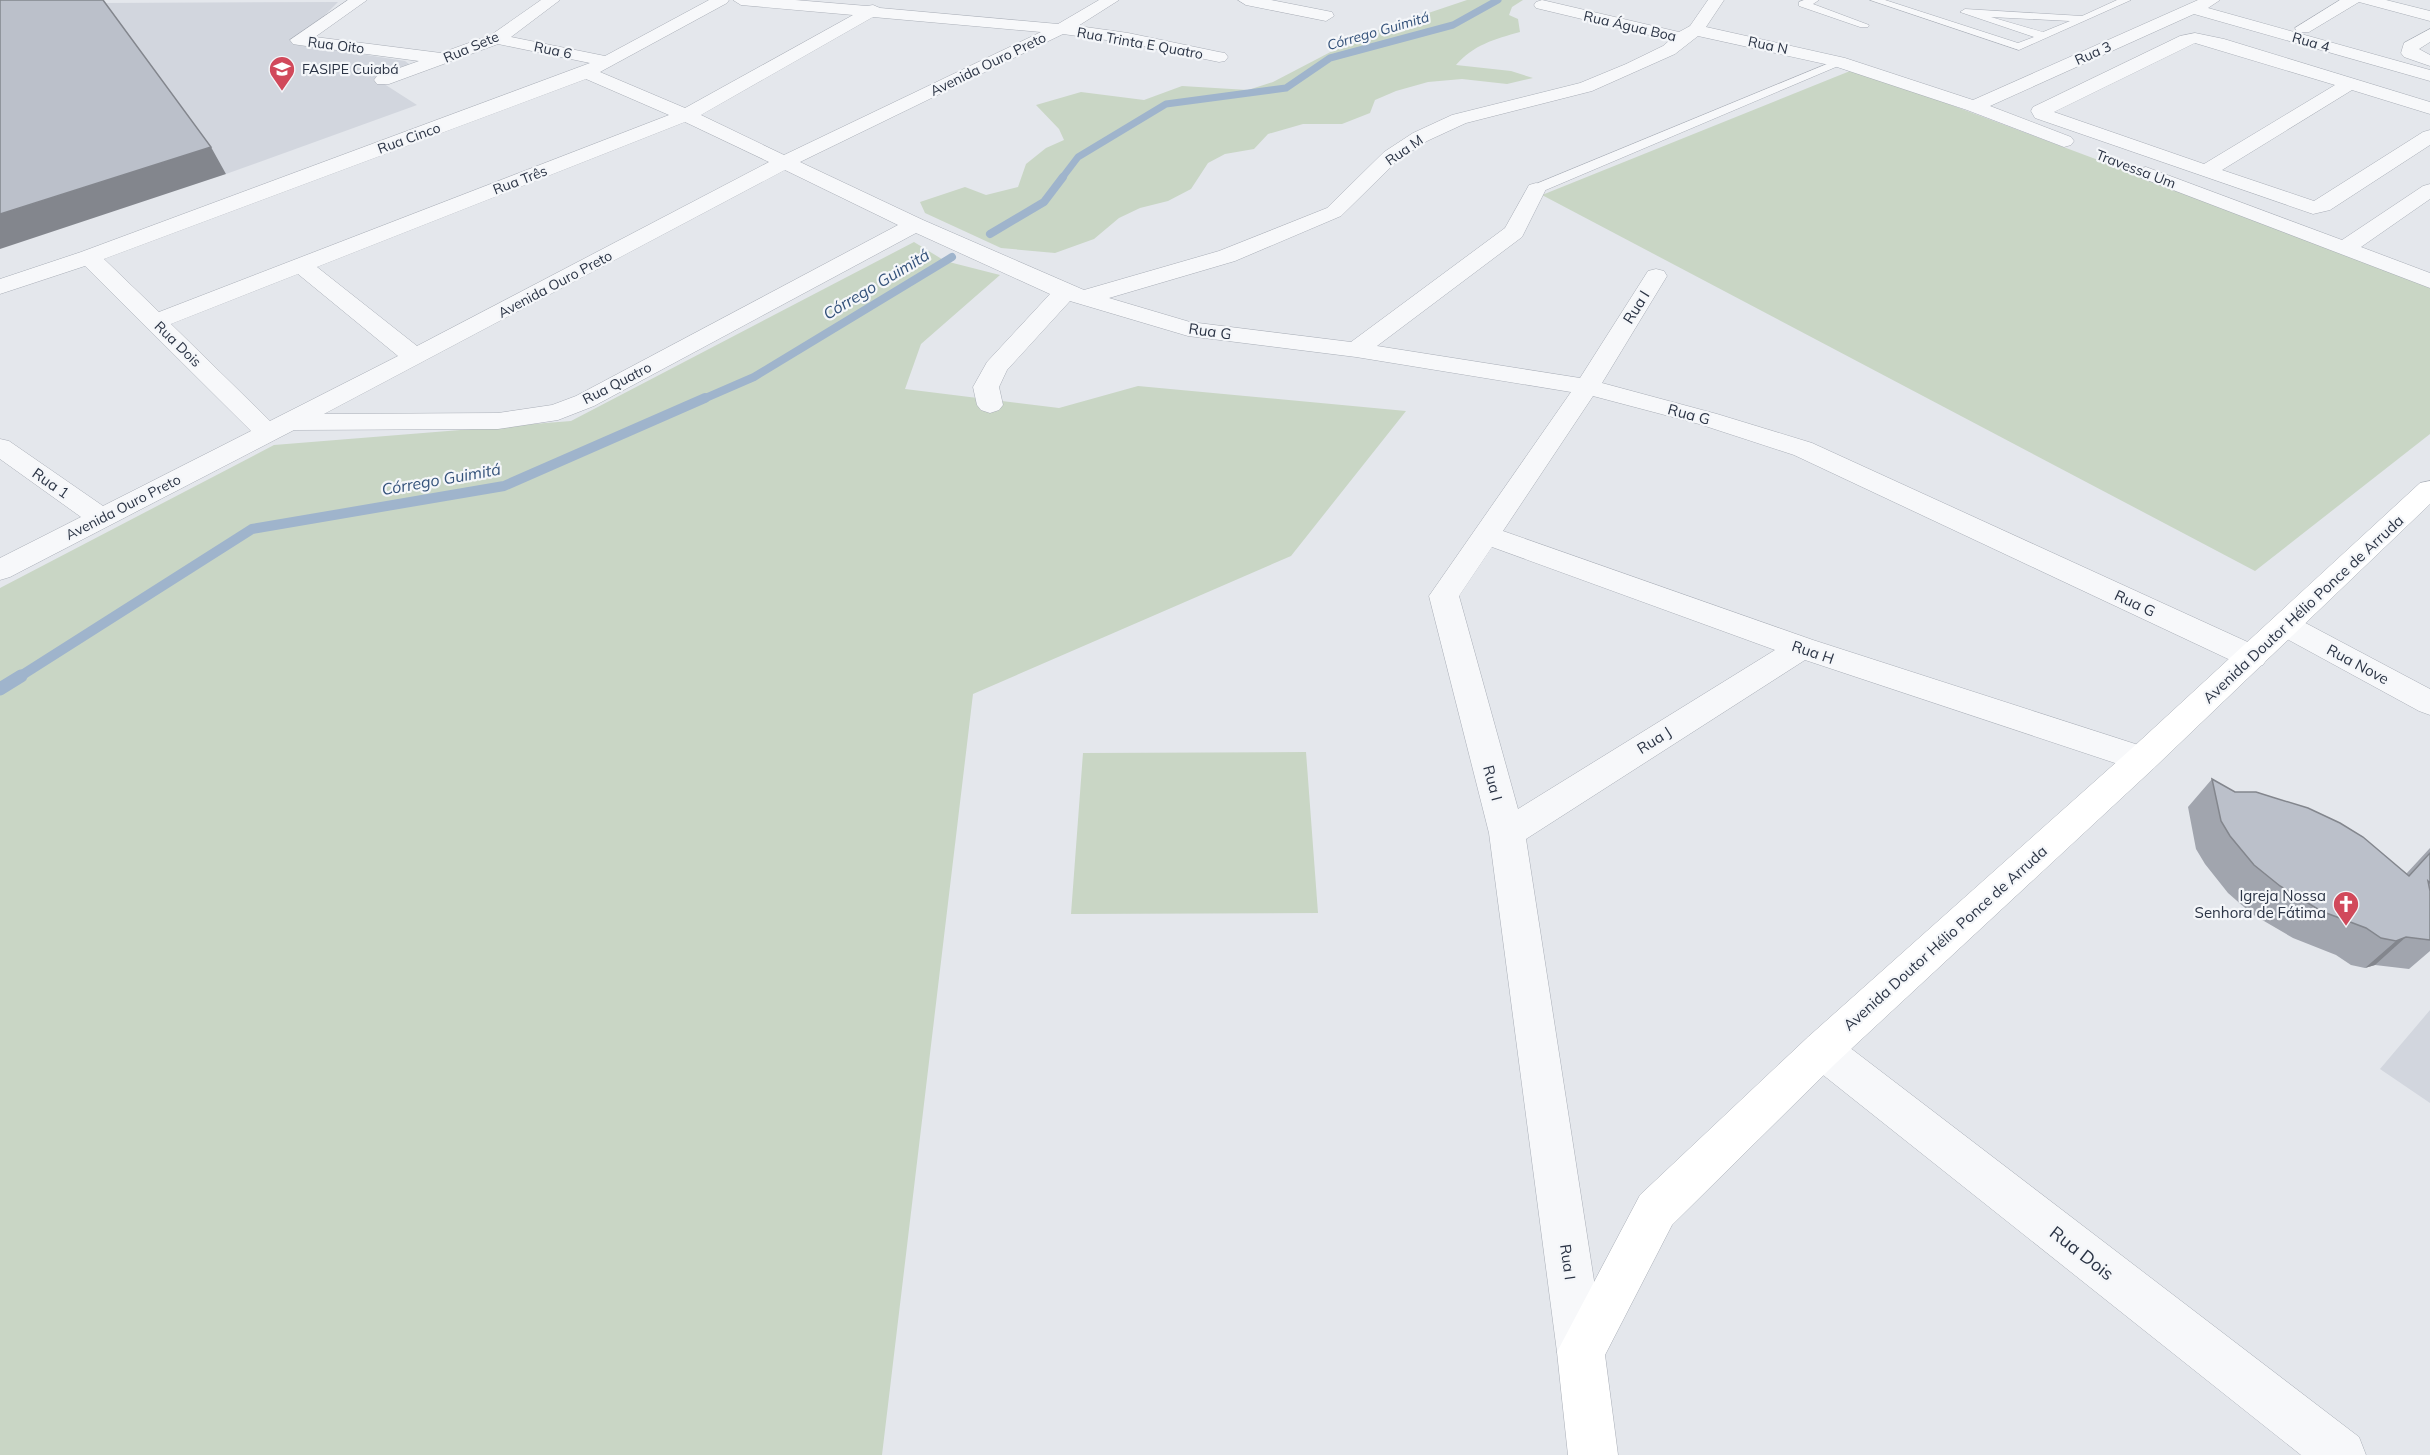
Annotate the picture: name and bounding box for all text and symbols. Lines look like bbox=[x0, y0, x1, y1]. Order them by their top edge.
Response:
street label: Rua Água Boa bbox=[1582, 7, 1678, 45]
water label: Córrego Guimitá bbox=[1325, 8, 1431, 54]
street label: Rua Trinta E Quatro bbox=[1075, 23, 1205, 63]
street label: Rua Sete bbox=[441, 27, 501, 67]
street label: Avenida Ouro Preto bbox=[927, 28, 1049, 100]
street label: Rua 4 bbox=[2290, 28, 2332, 56]
street label: Rua N bbox=[1746, 32, 1790, 58]
street label: Rua Oito bbox=[307, 33, 365, 57]
street label: Rua 6 bbox=[532, 37, 574, 63]
street label: Rua 3 bbox=[2072, 37, 2114, 69]
school or university icon: FASIPE Cuiabá bbox=[267, 54, 297, 92]
place label: FASIPE Cuiabá bbox=[302, 60, 399, 78]
street label: Rua Cinco bbox=[375, 118, 443, 158]
street label: Rua M bbox=[1382, 131, 1426, 169]
street label: Travessa Um bbox=[2093, 146, 2179, 192]
street label: Rua Três bbox=[490, 161, 550, 199]
water label: Córrego Guimitá bbox=[819, 244, 933, 324]
street label: Avenida Ouro Preto bbox=[495, 246, 615, 322]
street label: Rua I bbox=[1618, 287, 1654, 327]
street label: Rua Dois bbox=[151, 317, 205, 371]
street label: Rua G bbox=[1187, 319, 1233, 343]
street label: Rua Quatro bbox=[580, 358, 654, 408]
street label: Rua G bbox=[1666, 399, 1712, 429]
water label: Córrego Guimitá bbox=[380, 459, 502, 499]
street label: Rua 1 bbox=[29, 463, 73, 503]
street label: Avenida Ouro Preto bbox=[62, 470, 184, 544]
street label: Avenida Doutor Hélio Ponce de Arruda bbox=[2199, 511, 2407, 707]
street label: Rua G bbox=[2112, 585, 2158, 621]
street label: Rua H bbox=[1789, 636, 1837, 668]
street label: Rua Nove bbox=[2324, 640, 2392, 688]
street label: Rua J bbox=[1633, 722, 1675, 758]
street label: Rua I bbox=[1479, 763, 1507, 803]
street label: Avenida Doutor Hélio Ponce de Arruda bbox=[1839, 841, 2051, 1035]
place label: Igreja Nossa Senhora de Fátima bbox=[2195, 886, 2326, 922]
church icon: Igreja Nossa Senhora de Fátima bbox=[2331, 889, 2361, 927]
street label: Rua Dois bbox=[2045, 1221, 2119, 1285]
street label: Rua I bbox=[1556, 1243, 1580, 1281]

